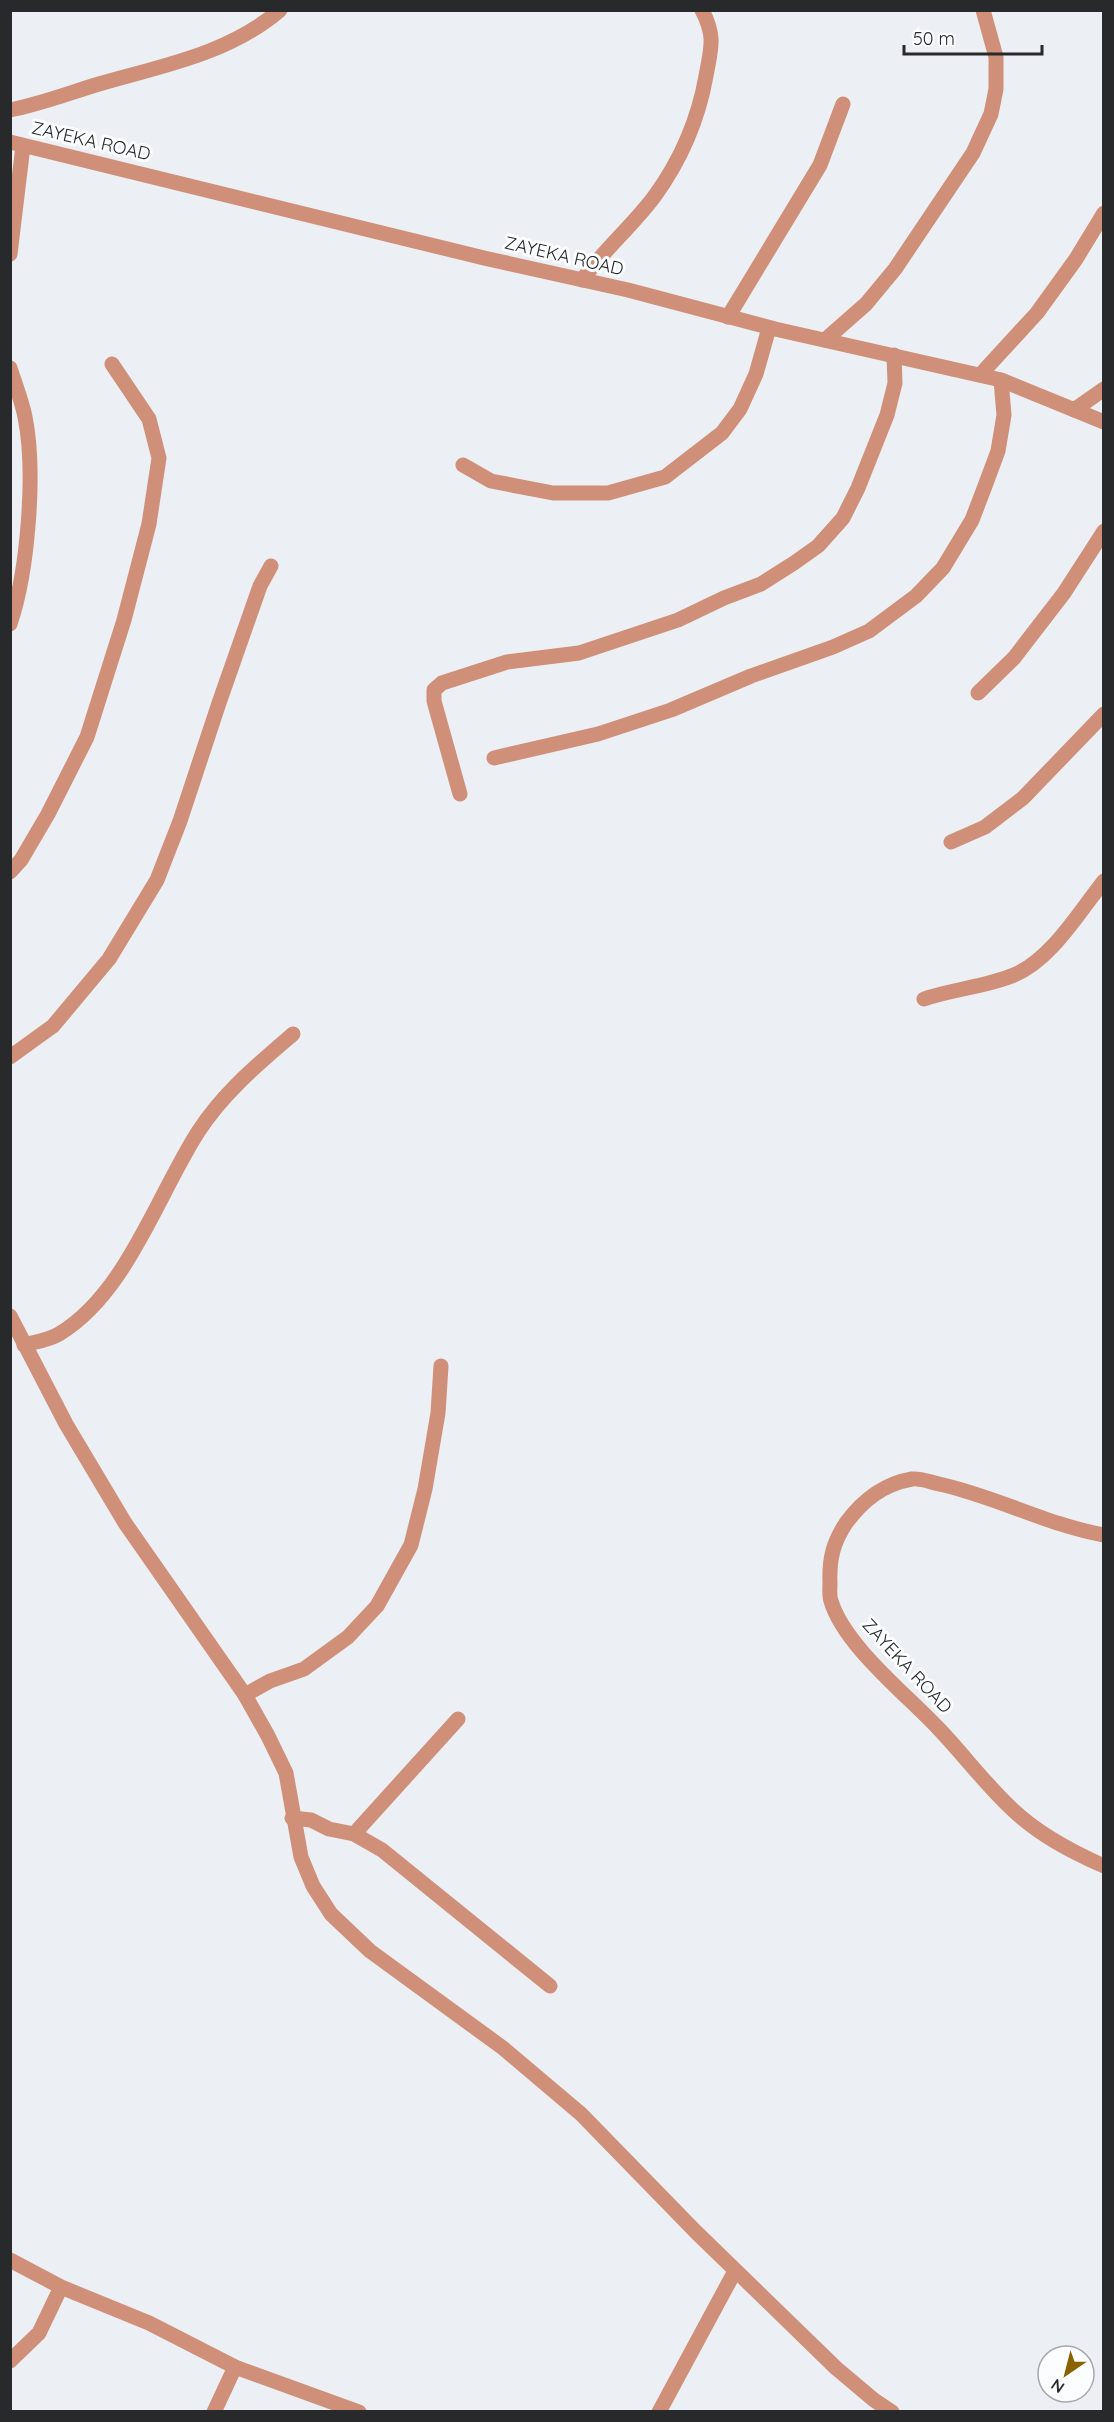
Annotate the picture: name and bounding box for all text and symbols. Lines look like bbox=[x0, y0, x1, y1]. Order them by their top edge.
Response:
scale bar bbox=[904, 18, 1042, 56]
text: 50 m bbox=[913, 27, 955, 50]
street label: ZAYEKA ROAD bbox=[29, 116, 153, 165]
street label: ZAYEKA ROAD bbox=[502, 231, 626, 280]
street label: ZAYEKA ROAD bbox=[857, 1613, 957, 1718]
north arrow bbox=[1036, 2344, 1096, 2404]
text: N bbox=[1047, 2375, 1068, 2398]

